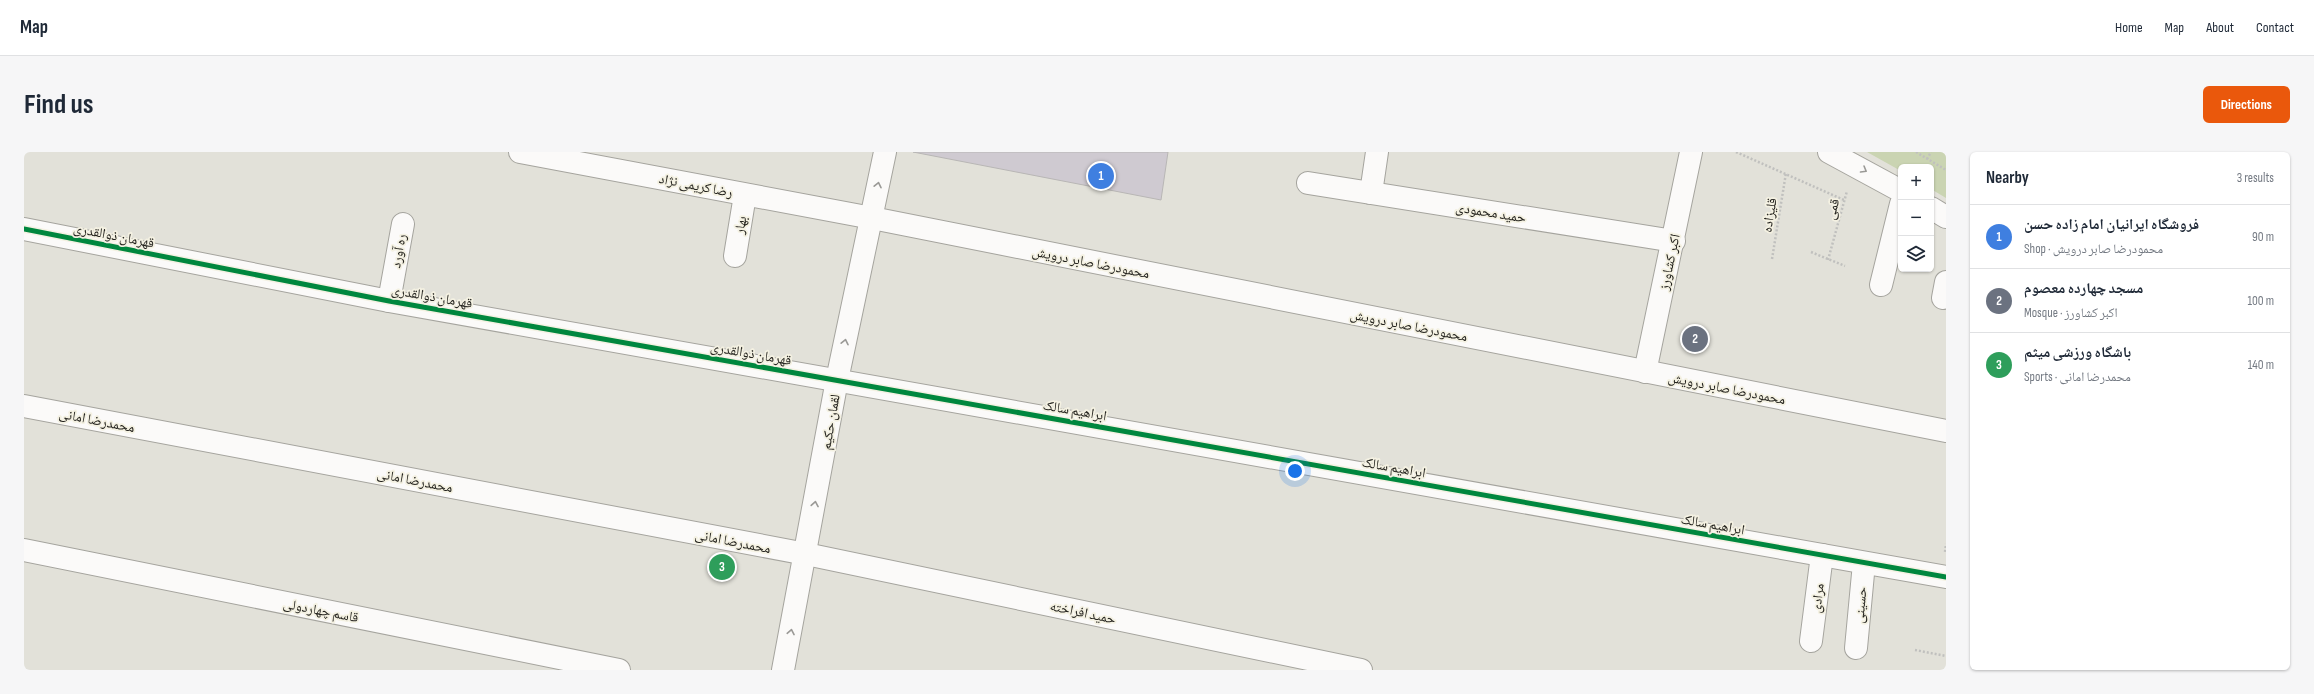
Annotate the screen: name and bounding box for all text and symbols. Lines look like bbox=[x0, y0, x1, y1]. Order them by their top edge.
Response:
text: Map bbox=[20, 16, 48, 39]
text: Home bbox=[2115, 19, 2143, 36]
text: Map bbox=[2165, 19, 2184, 36]
text: About bbox=[2206, 19, 2234, 36]
text: Contact bbox=[2256, 19, 2294, 36]
button: Directions bbox=[2203, 86, 2290, 123]
text: Find us bbox=[24, 88, 93, 121]
pin: 1 bbox=[1088, 161, 1114, 191]
map controls bbox=[1898, 164, 1934, 272]
button: + bbox=[1898, 164, 1934, 200]
one-way arrow bbox=[1860, 165, 1867, 172]
text: Nearby bbox=[1986, 168, 2029, 188]
street label: رضا کریمی نژاد bbox=[658, 170, 734, 201]
text: 3 results bbox=[2237, 170, 2274, 186]
one-way arrow bbox=[874, 182, 882, 188]
street label: قلیزاده bbox=[1758, 196, 1781, 234]
street label: قمی bbox=[1822, 197, 1843, 222]
street label: حمید محمودی bbox=[1454, 199, 1527, 226]
button: − bbox=[1898, 200, 1934, 236]
street label: بهار bbox=[730, 215, 750, 236]
text: فروشگاه ایرانیان امام زاده حسن bbox=[2024, 215, 2199, 234]
street label: قهرمان ذوالقدری bbox=[72, 219, 156, 252]
text: 1 bbox=[1996, 229, 2002, 245]
text: 90 m bbox=[2252, 229, 2274, 245]
street label: اکبر کشاورز bbox=[1655, 232, 1684, 293]
street label: ره آورد bbox=[387, 233, 410, 270]
button: layers bbox=[1898, 236, 1934, 272]
text: Shop · محمودرضا صابر درویش bbox=[2024, 241, 2163, 257]
street label: محمودرضا صابر درویش bbox=[1031, 243, 1151, 282]
text: مسجد چهارده معصوم bbox=[2024, 279, 2143, 298]
street label: قهرمان ذوالقدری bbox=[390, 281, 474, 312]
text: 2 bbox=[1996, 293, 2002, 309]
text: 100 m bbox=[2247, 293, 2274, 309]
text: Mosque · اکبر کشاورز bbox=[2024, 305, 2118, 321]
street label: محمودرضا صابر درویش bbox=[1349, 306, 1469, 345]
pin: 2 bbox=[1682, 324, 1708, 354]
street label: قهرمان ذوالقدری bbox=[709, 338, 793, 369]
one-way arrow bbox=[841, 339, 849, 345]
text: باشگاه ورزشی میثم bbox=[2024, 343, 2131, 362]
text: 3 bbox=[1996, 357, 2002, 373]
text: 140 m bbox=[2248, 357, 2274, 373]
street label: محمودرضا صابر درویش bbox=[1667, 369, 1787, 408]
text: Sports · محمدرضا امانی bbox=[2024, 369, 2131, 385]
street label: لقمان حکیم bbox=[817, 393, 845, 451]
street label: ابراهیم سالک bbox=[1041, 397, 1108, 425]
street label: محمدرضا امانی bbox=[57, 405, 136, 436]
street label: ابراهیم سالک bbox=[1360, 454, 1427, 482]
your location bbox=[1285, 461, 1305, 481]
street label: محمدرضا امانی bbox=[375, 465, 454, 496]
one-way arrow bbox=[810, 501, 819, 507]
street label: ابراهیم سالک bbox=[1679, 511, 1746, 539]
street label: محمدرضا امانی bbox=[693, 526, 772, 557]
pin: 3 bbox=[709, 552, 735, 582]
street label: مرادی bbox=[1807, 582, 1828, 614]
street label: حسینی bbox=[1850, 586, 1871, 624]
street label: قاسم چهاردولی bbox=[282, 595, 360, 627]
street label: حمید افراخته bbox=[1048, 597, 1118, 628]
one-way arrow bbox=[786, 629, 794, 635]

